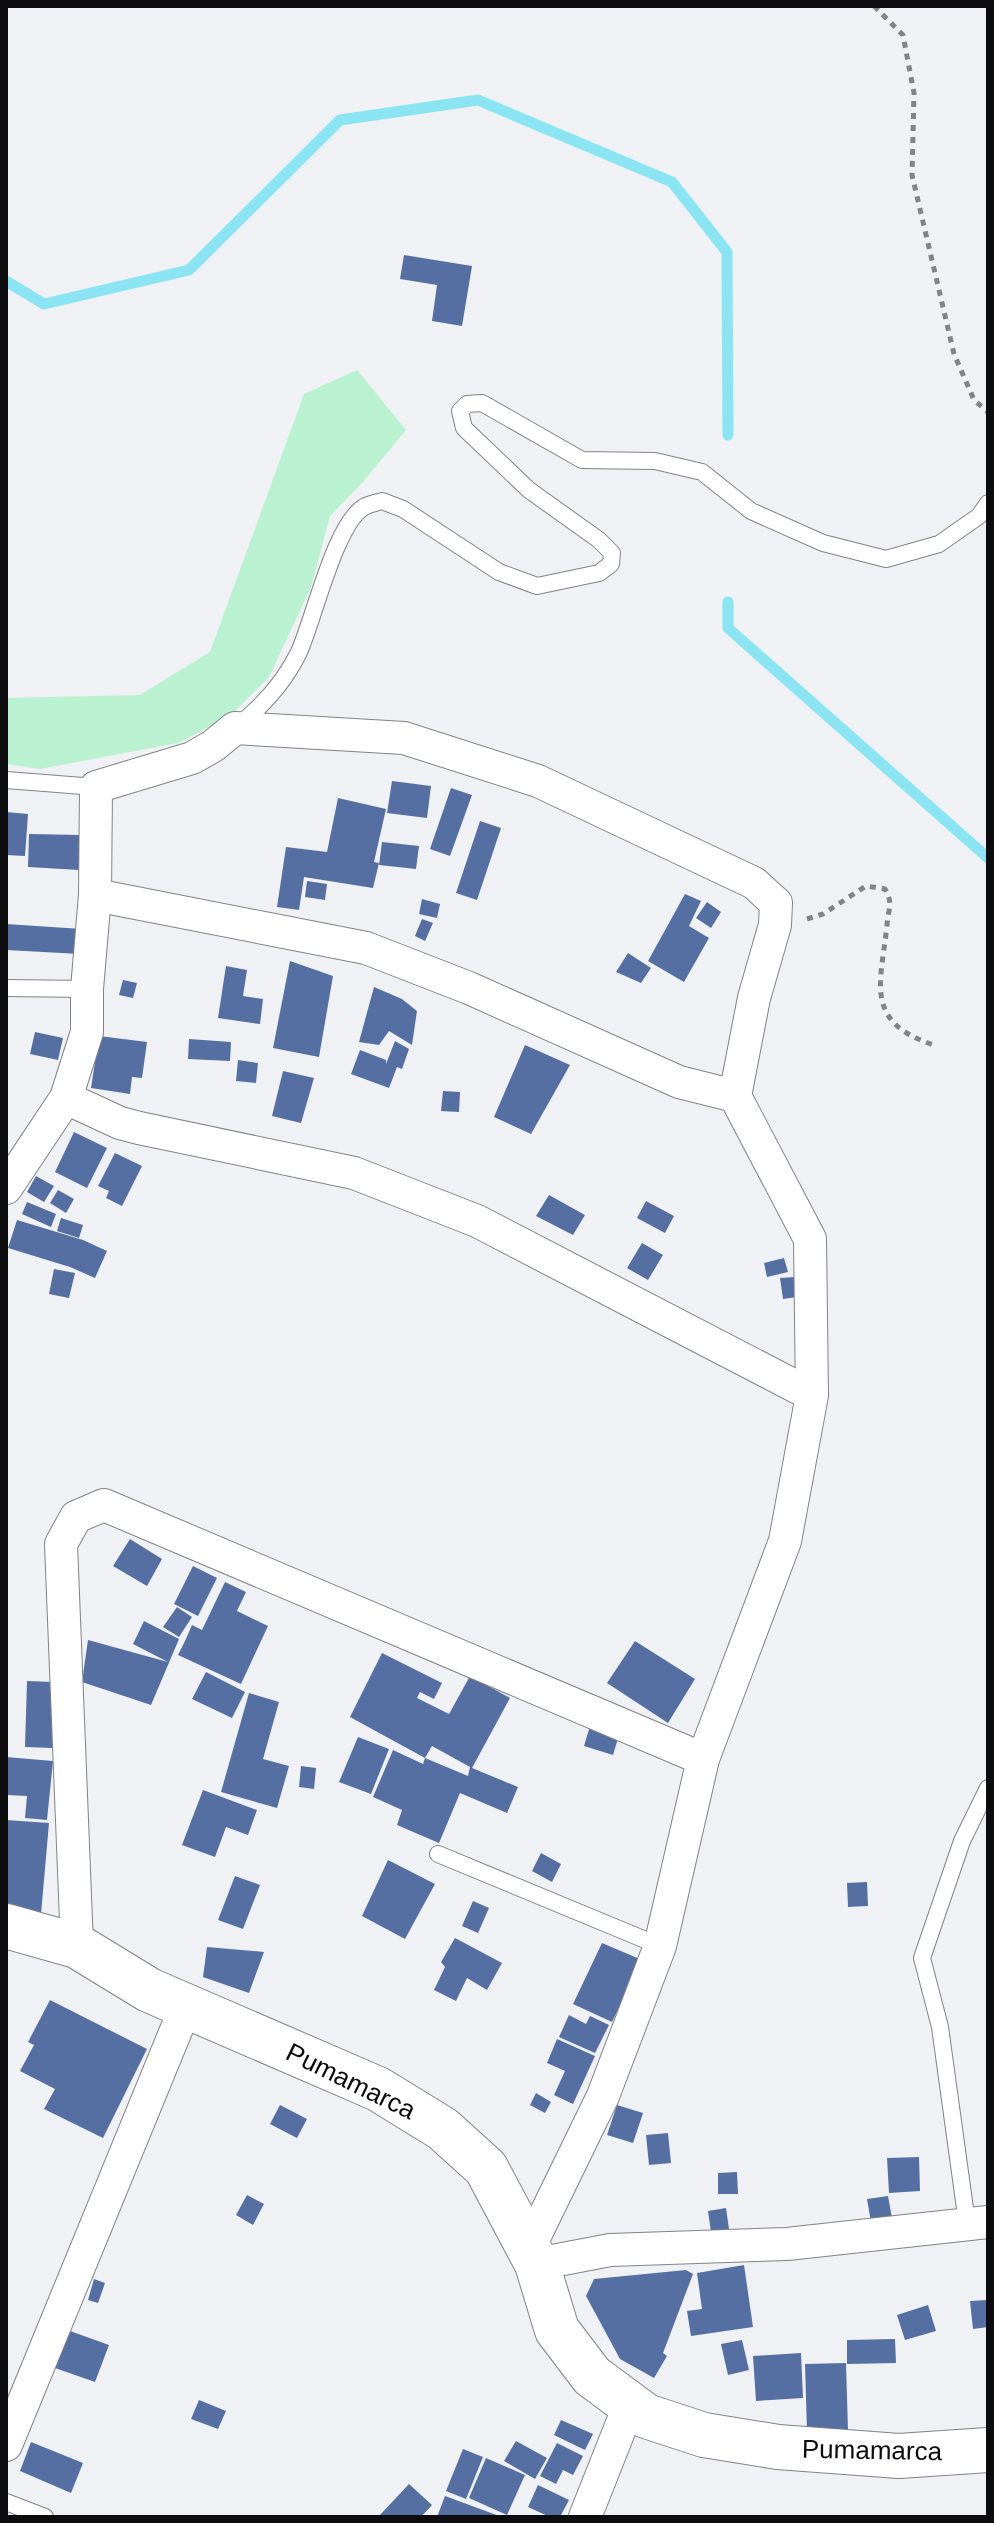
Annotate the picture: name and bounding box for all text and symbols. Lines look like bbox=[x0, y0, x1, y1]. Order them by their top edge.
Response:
street label: Pumamarca bbox=[281, 2037, 421, 2125]
street label: Pumamarca bbox=[802, 2434, 943, 2466]

